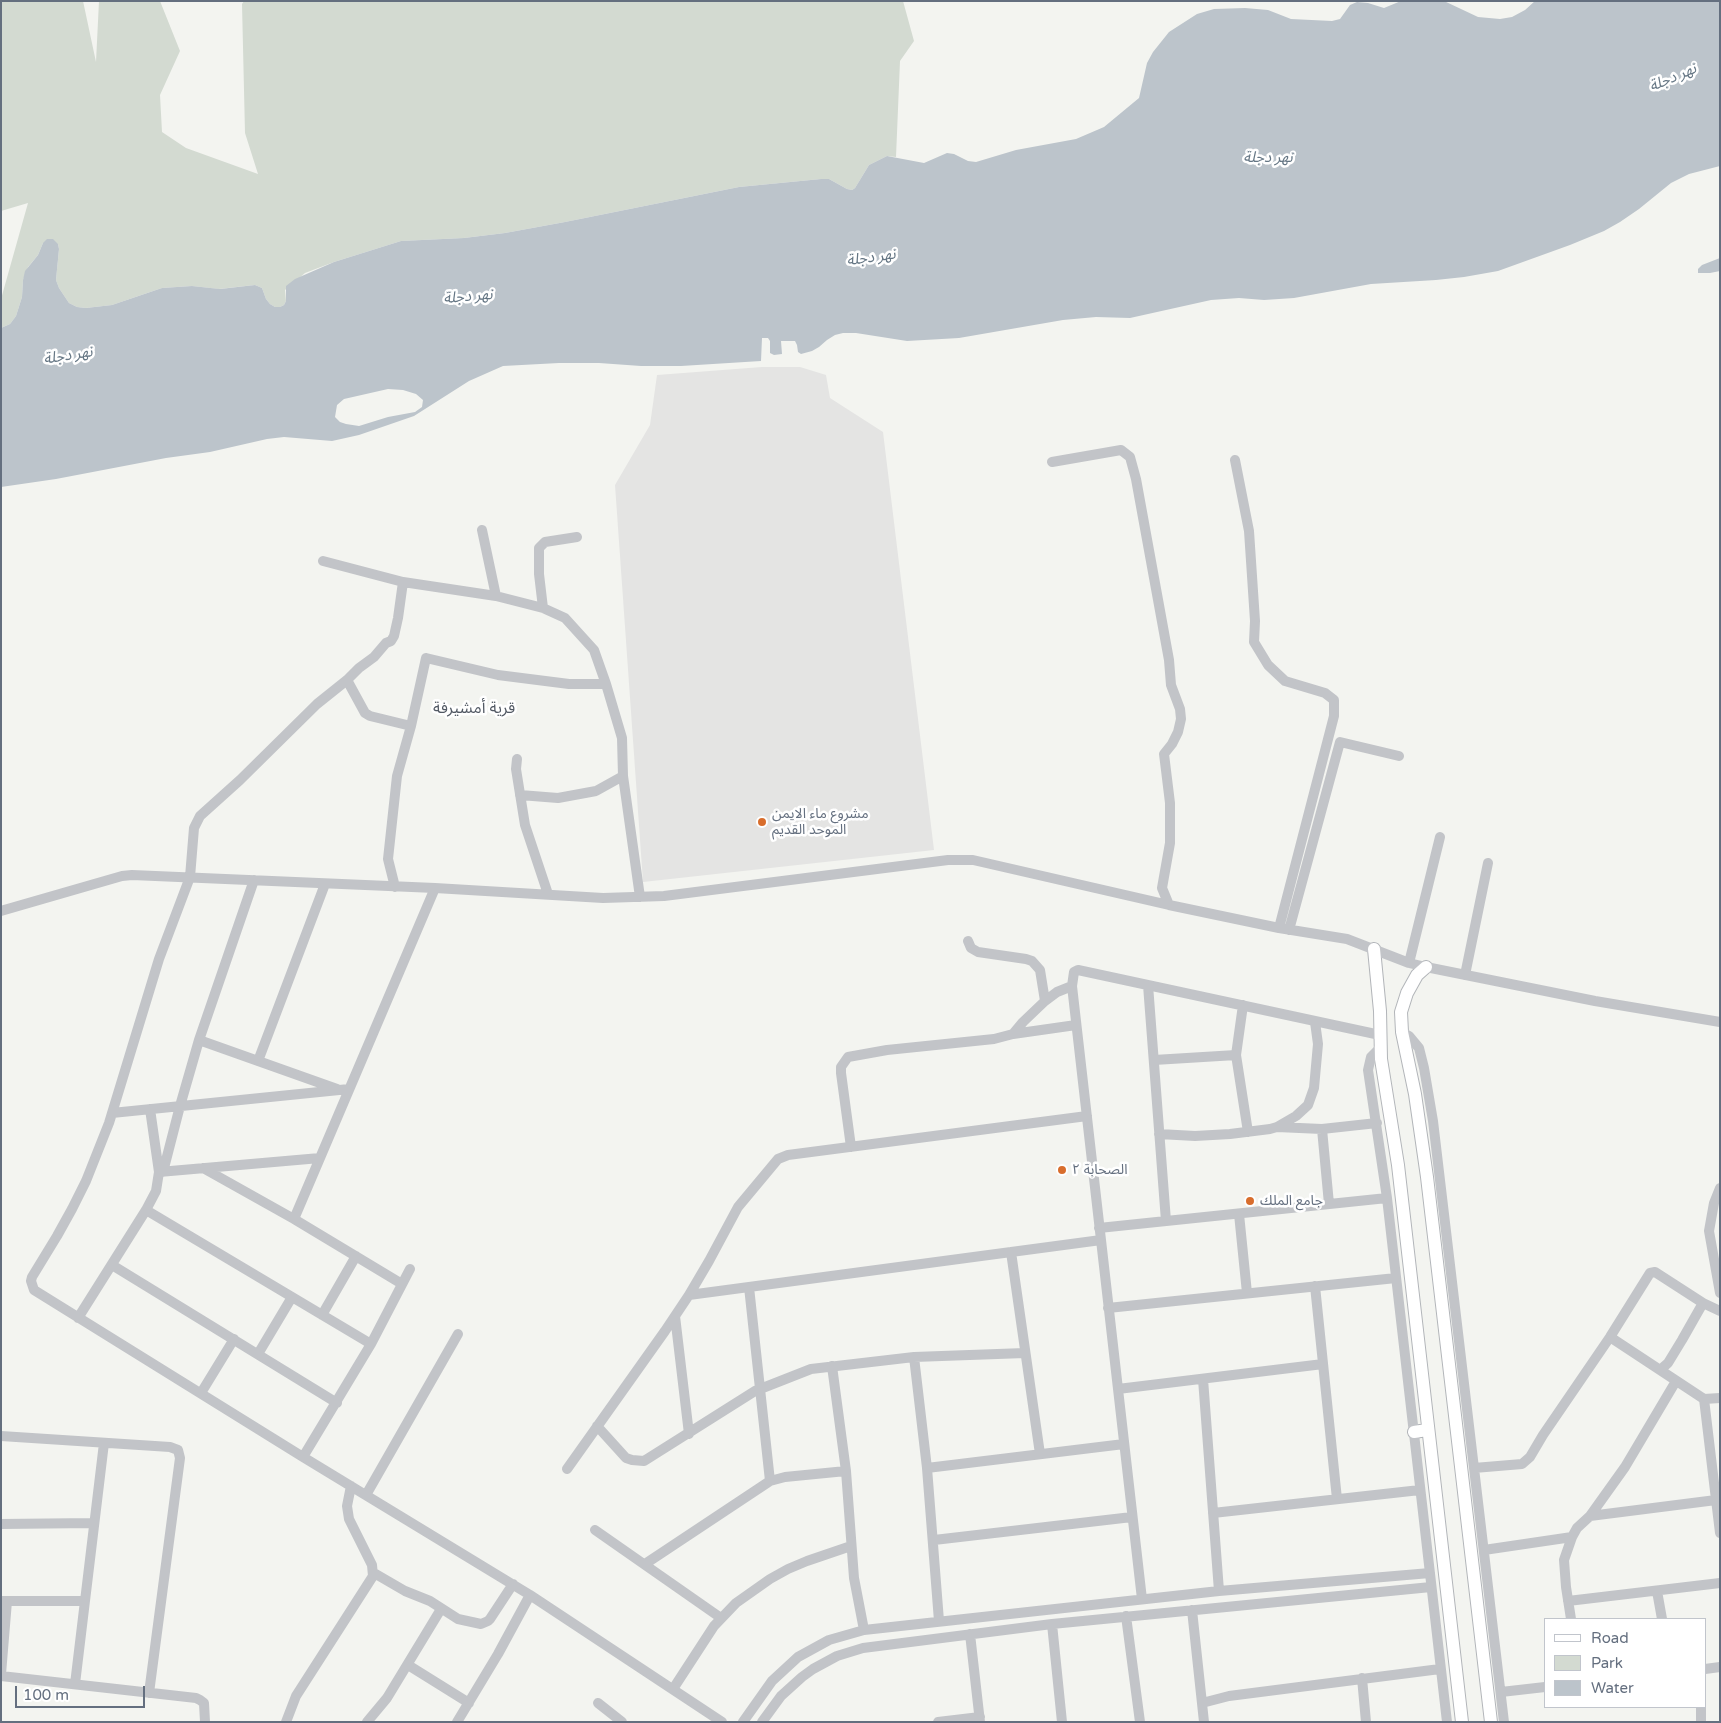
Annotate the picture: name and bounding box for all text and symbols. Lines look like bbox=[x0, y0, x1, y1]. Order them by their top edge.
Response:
water label: نهر دجلة bbox=[1647, 60, 1699, 96]
water label: نهر دجلة bbox=[1243, 149, 1293, 167]
water label: نهر دجلة bbox=[845, 246, 897, 270]
water label: نهر دجلة bbox=[443, 286, 493, 308]
water label: نهر دجلة bbox=[42, 343, 94, 369]
district label: قرية أمشيرفة bbox=[433, 699, 515, 719]
place label: مشروع ماء الايمن الموحد القديم bbox=[772, 806, 869, 839]
marker: مشروع ماء الايمن الموحد القديم bbox=[756, 816, 768, 828]
place label: الصحابة ٢ bbox=[1072, 1162, 1127, 1178]
marker: الصحابة ٢ bbox=[1056, 1164, 1068, 1176]
place label: جامع الملك bbox=[1260, 1193, 1323, 1209]
marker: جامع الملك bbox=[1244, 1195, 1256, 1207]
legend bbox=[1544, 1618, 1706, 1708]
text: Road bbox=[1591, 1629, 1629, 1647]
text: Park bbox=[1591, 1654, 1623, 1672]
scale bar bbox=[18, 1676, 148, 1708]
text: Water bbox=[1591, 1679, 1634, 1697]
text: 100 m bbox=[23, 1686, 69, 1704]

